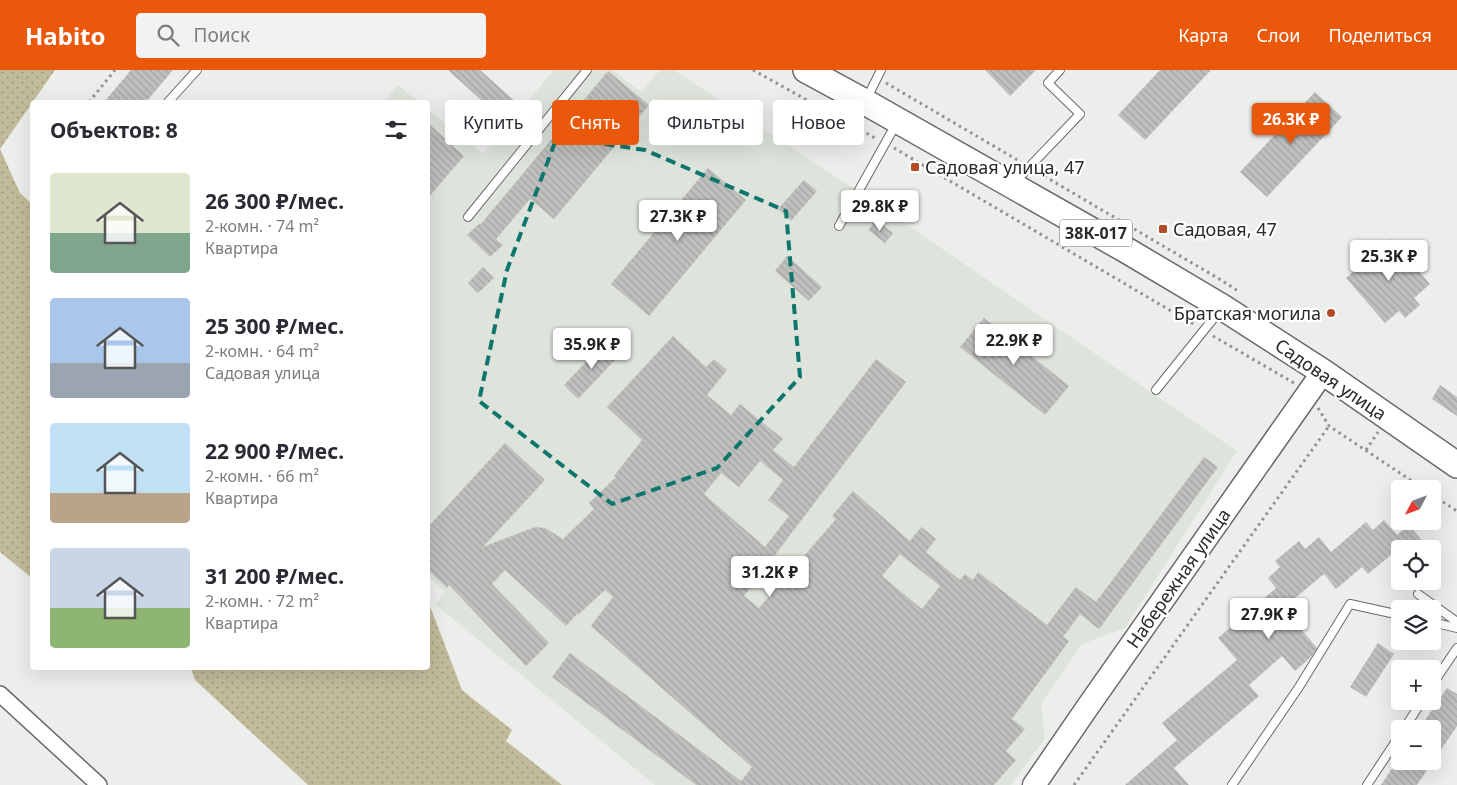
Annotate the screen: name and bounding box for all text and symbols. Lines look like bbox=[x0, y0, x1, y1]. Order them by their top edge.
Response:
search box bbox=[136, 13, 486, 58]
text: Habito bbox=[25, 19, 106, 52]
icon: search bbox=[154, 21, 182, 49]
text: Поиск bbox=[194, 22, 250, 48]
text: Карта bbox=[1178, 23, 1228, 47]
text: Слои bbox=[1256, 23, 1300, 47]
text: Поделиться bbox=[1328, 23, 1432, 47]
chip: Купить bbox=[445, 100, 542, 145]
chip: Снять bbox=[552, 100, 639, 145]
chip: Фильтры bbox=[649, 100, 763, 145]
chip: Новое bbox=[773, 100, 864, 145]
pin: 26.3K ₽ bbox=[1245, 102, 1337, 145]
text: 26.3K ₽ bbox=[1263, 108, 1319, 130]
text: Объектов: 8 bbox=[50, 116, 178, 144]
icon: filters bbox=[382, 116, 410, 144]
place label: Садовая улица, 47 bbox=[925, 155, 1085, 179]
marker: Садовая улица, 47 bbox=[909, 161, 921, 173]
text: 26 300 ₽/мес. bbox=[205, 187, 344, 215]
pin: 29.8K ₽ bbox=[834, 190, 926, 232]
icon: home bbox=[90, 193, 150, 253]
text: 29.8K ₽ bbox=[852, 195, 908, 217]
pin: 27.3K ₽ bbox=[632, 200, 724, 242]
text: 27.3K ₽ bbox=[650, 205, 706, 227]
text: 2-комн. · 74 m² bbox=[205, 215, 319, 237]
place label: Садовая, 47 bbox=[1173, 217, 1277, 241]
road number: 38К-017 bbox=[1060, 220, 1132, 247]
marker: Садовая, 47 bbox=[1157, 223, 1169, 235]
text: Квартира bbox=[205, 237, 279, 259]
pin: 25.3K ₽ bbox=[1343, 240, 1435, 282]
text: 25.3K ₽ bbox=[1361, 245, 1417, 267]
place label: Братская могила bbox=[1174, 301, 1321, 325]
marker: Братская могила bbox=[1325, 307, 1337, 319]
text: 25 300 ₽/мес. bbox=[205, 312, 344, 340]
icon: home bbox=[90, 318, 150, 378]
pin: 22.9K ₽ bbox=[968, 324, 1060, 366]
pin: 35.9K ₽ bbox=[546, 328, 638, 370]
text: 22.9K ₽ bbox=[986, 329, 1042, 351]
text: 35.9K ₽ bbox=[564, 333, 620, 355]
street label: Садовая улица bbox=[1271, 333, 1391, 425]
text: 2-комн. · 64 m² bbox=[205, 340, 319, 362]
text: Садовая улица bbox=[205, 362, 320, 384]
text: 22 900 ₽/мес. bbox=[205, 437, 344, 465]
icon: home bbox=[90, 443, 150, 503]
text: 2-комн. · 66 m² bbox=[205, 465, 319, 487]
north arrow bbox=[1391, 480, 1441, 530]
map controls bbox=[1391, 480, 1441, 770]
text: Квартира bbox=[205, 487, 279, 509]
street label: Набережная улица bbox=[1121, 503, 1235, 653]
button: locate bbox=[1391, 540, 1441, 590]
pin: 31.2K ₽ bbox=[724, 556, 816, 598]
text: 31.2K ₽ bbox=[742, 561, 798, 583]
text: 31 200 ₽/мес. bbox=[205, 562, 344, 590]
icon: home bbox=[90, 568, 150, 628]
text: 2-комн. · 72 m² bbox=[205, 590, 319, 612]
pin: 27.9K ₽ bbox=[1223, 598, 1315, 640]
button: layers bbox=[1391, 600, 1441, 650]
text: 27.9K ₽ bbox=[1241, 603, 1297, 625]
text: Квартира bbox=[205, 612, 279, 634]
button: + bbox=[1391, 660, 1441, 710]
button: − bbox=[1391, 720, 1441, 770]

